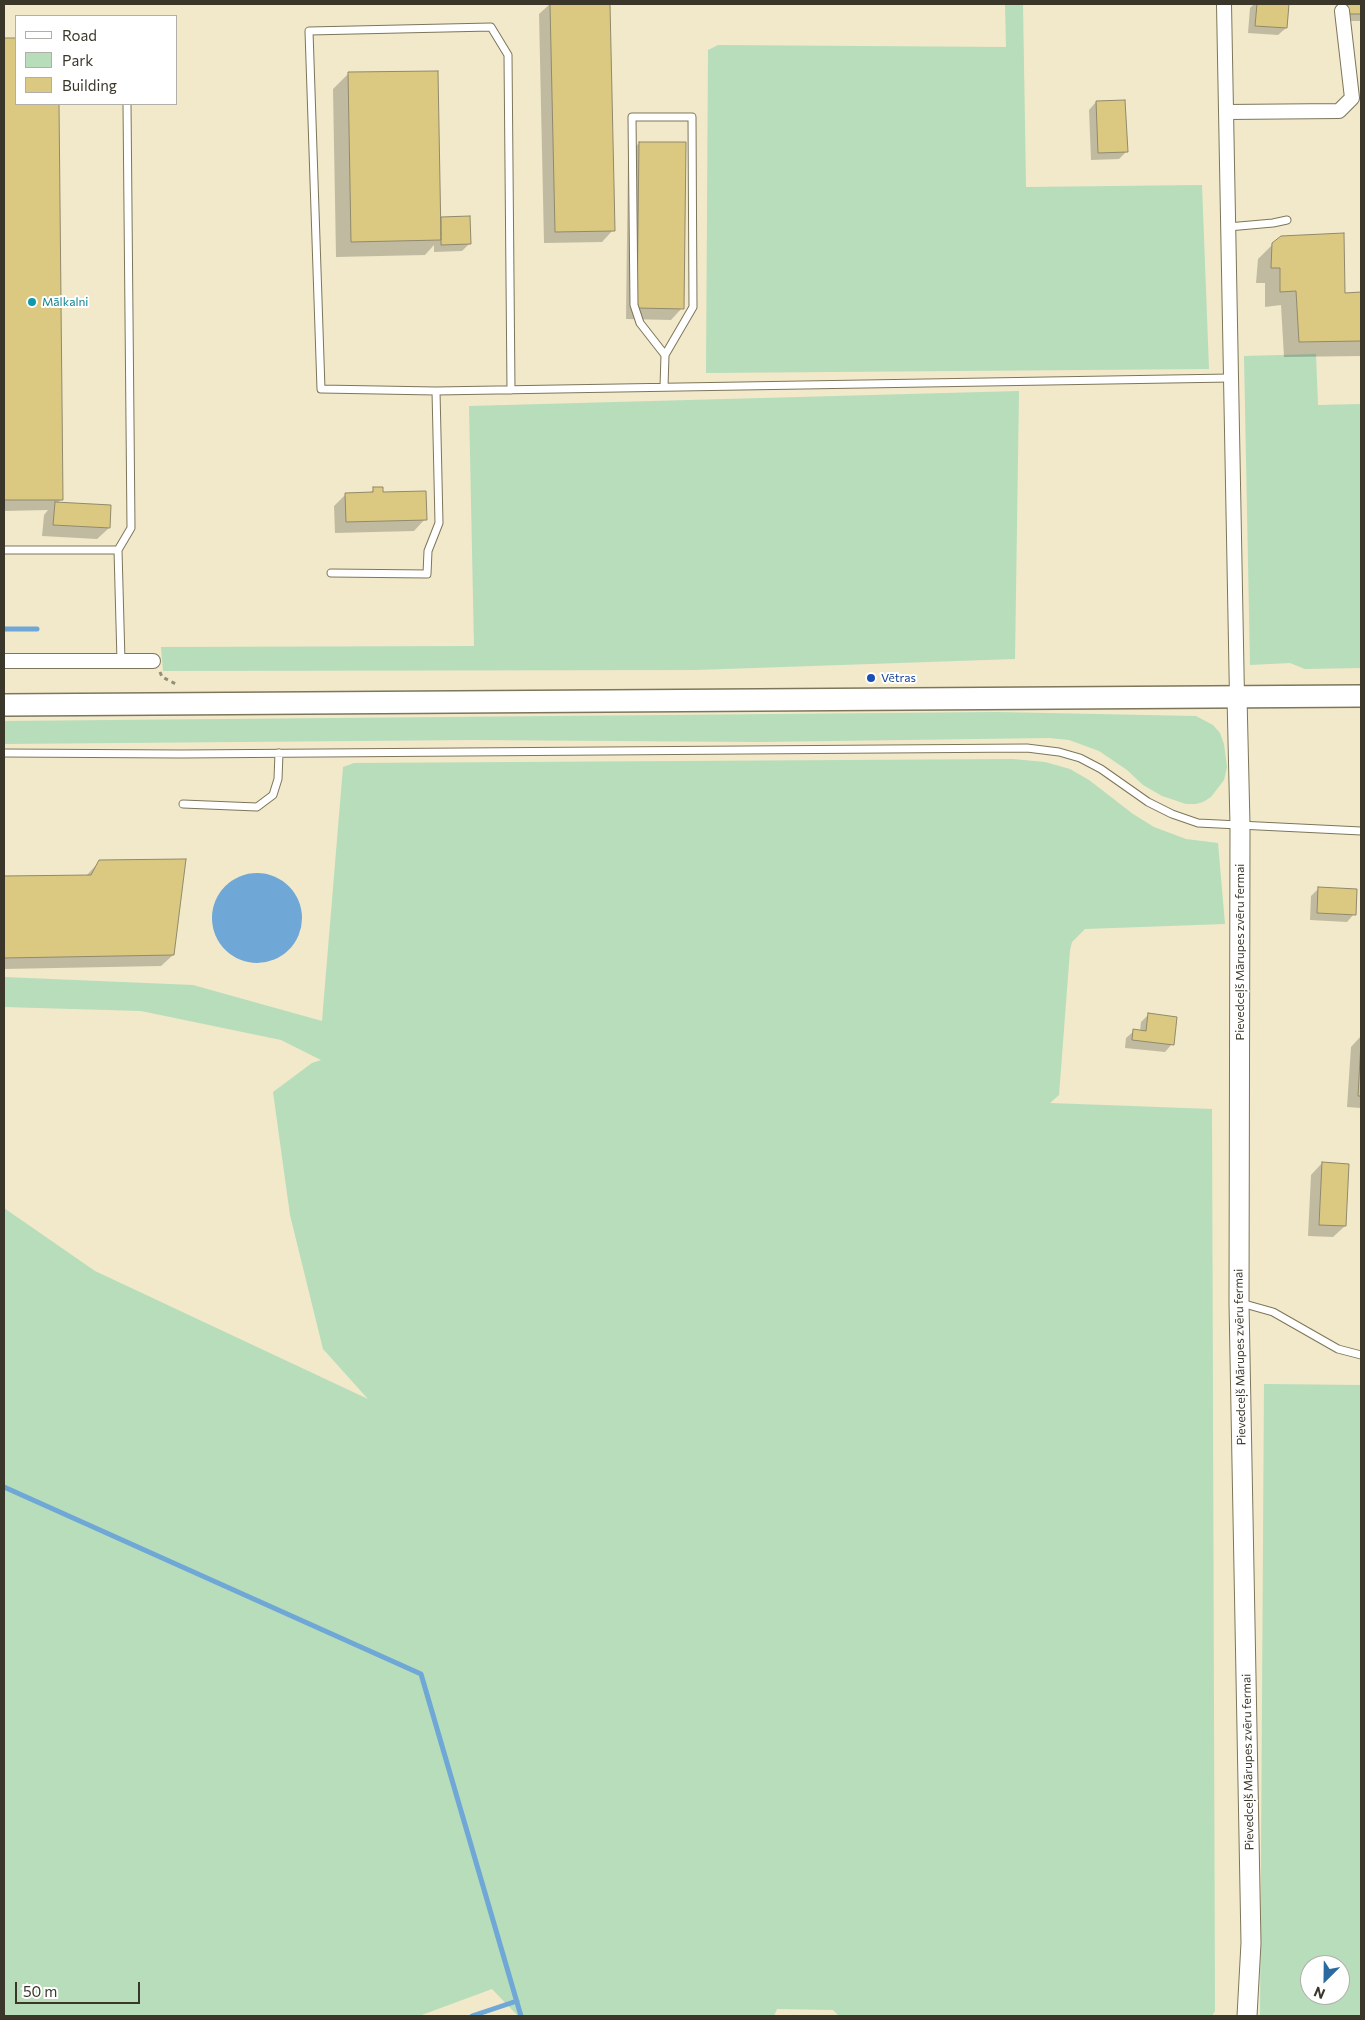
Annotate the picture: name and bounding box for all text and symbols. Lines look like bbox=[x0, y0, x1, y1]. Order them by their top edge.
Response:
legend bbox=[15, 15, 178, 105]
text: Road bbox=[62, 26, 97, 44]
text: Park bbox=[62, 51, 93, 69]
text: Building bbox=[62, 76, 117, 94]
place label: Mālkalni bbox=[42, 295, 88, 309]
marker: Mālkalni bbox=[26, 296, 38, 308]
place label: Vētras bbox=[881, 671, 916, 685]
marker: Vētras bbox=[865, 672, 877, 684]
street label: Pievedceļš Mārupes zvēru fermai bbox=[1233, 864, 1247, 1040]
street label: Pievedceļš Mārupes zvēru fermai bbox=[1231, 1269, 1249, 1445]
street label: Pievedceļš Mārupes zvēru fermai bbox=[1239, 1674, 1257, 1850]
north arrow bbox=[1300, 1955, 1350, 2005]
scale bar bbox=[18, 1972, 142, 2004]
text: 50 m bbox=[23, 1982, 57, 2000]
text: N bbox=[1311, 1983, 1327, 2003]

